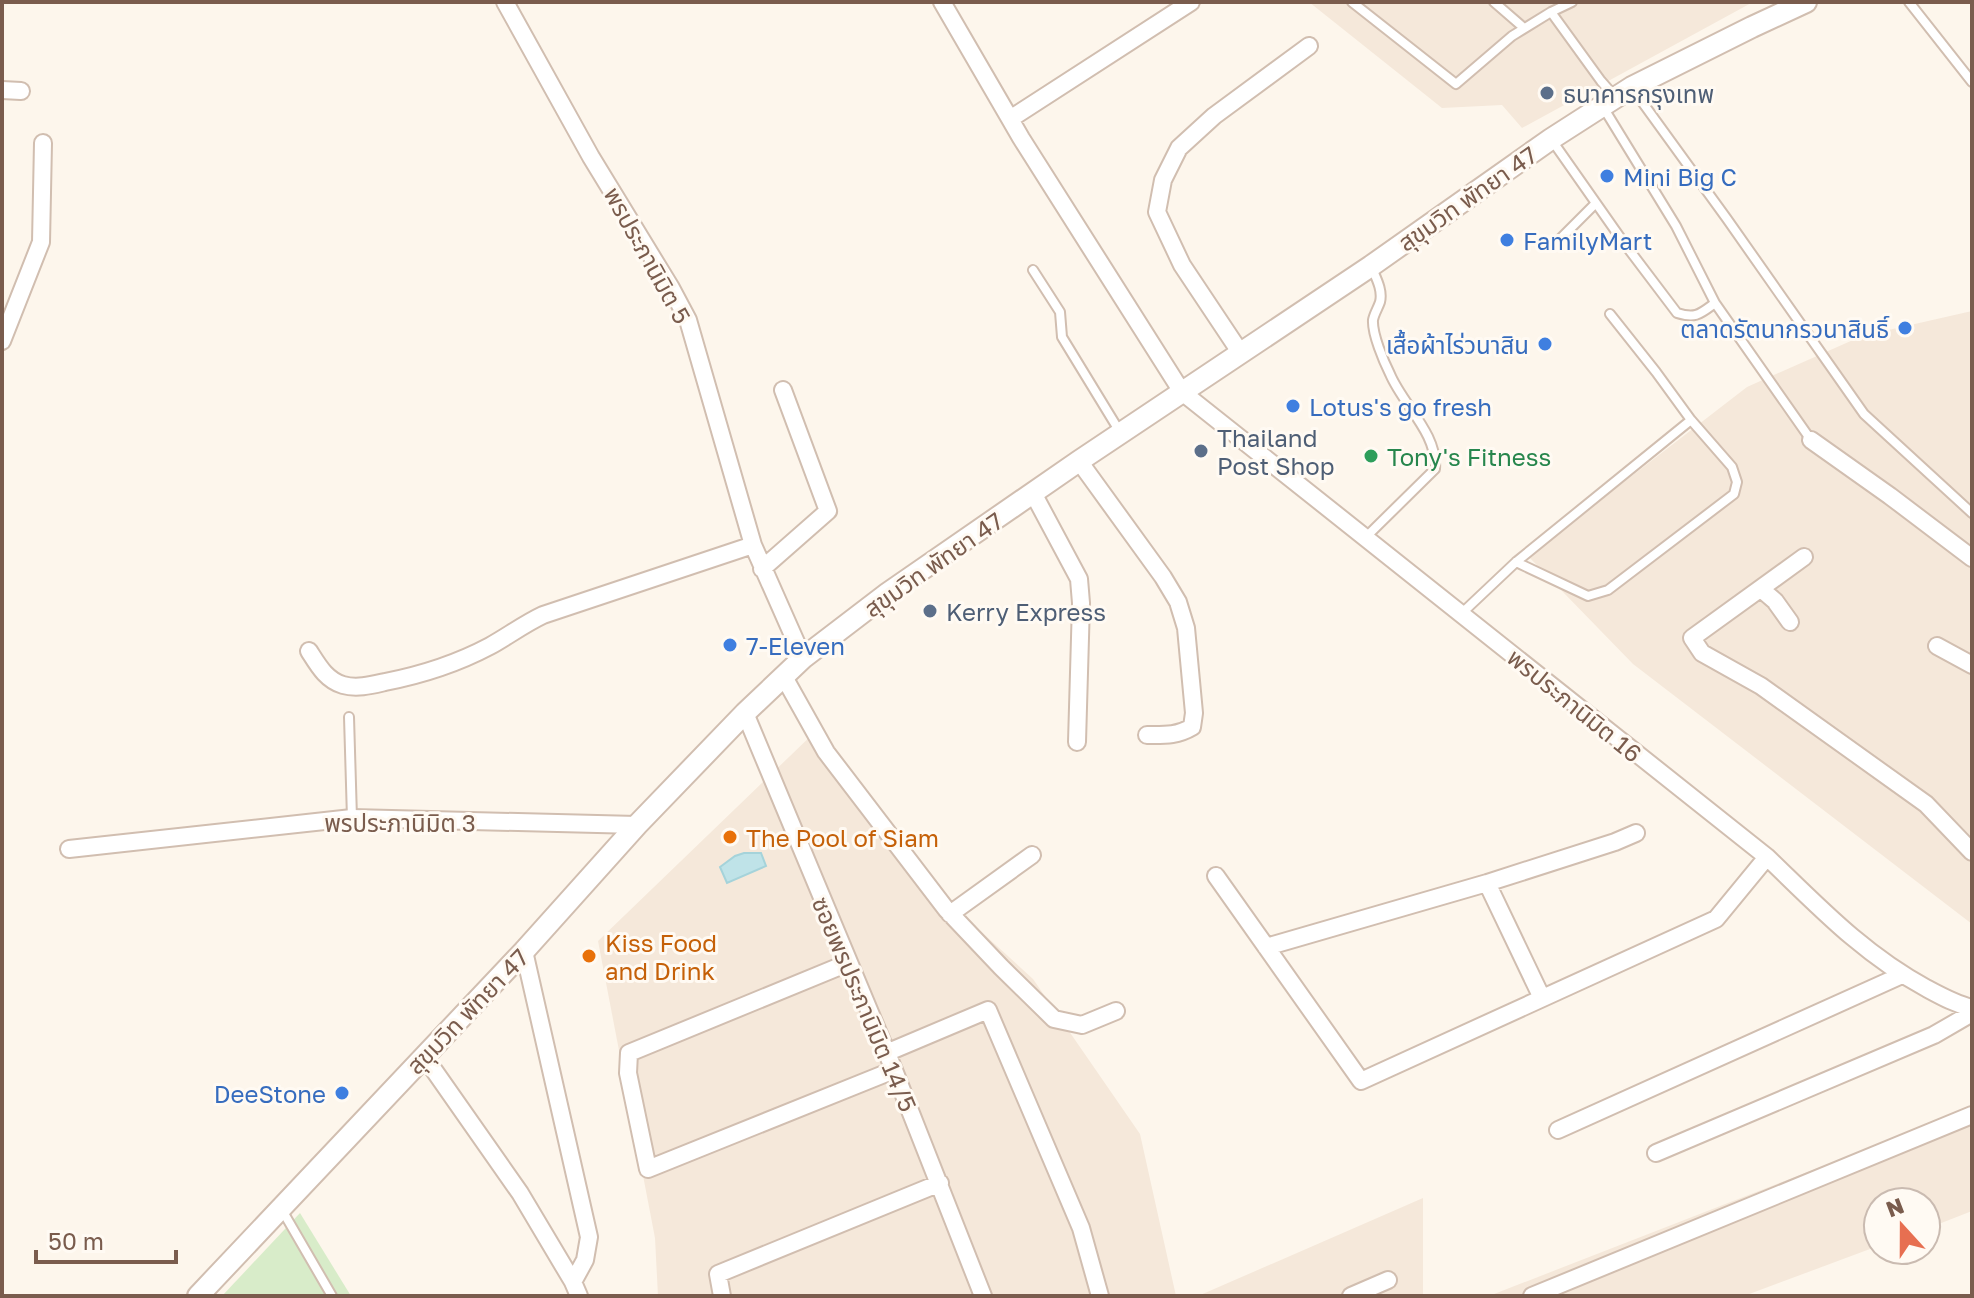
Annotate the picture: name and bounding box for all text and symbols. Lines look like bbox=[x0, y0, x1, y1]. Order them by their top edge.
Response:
place label: ธนาคารกรุงเทพ bbox=[1563, 79, 1714, 110]
marker: ธนาคารกรุงเทพ bbox=[1538, 84, 1556, 102]
street label: สุขุมวิท พัทยา 47 bbox=[1392, 139, 1543, 258]
place label: Mini Big C bbox=[1623, 162, 1737, 191]
marker: Mini Big C bbox=[1598, 167, 1616, 185]
street label: พรประภานิมิต 5 bbox=[599, 182, 697, 328]
place label: FamilyMart bbox=[1523, 226, 1652, 255]
marker: FamilyMart bbox=[1498, 231, 1516, 249]
place label: ตลาดรัตนากรวนาสินธิ์ bbox=[1680, 314, 1889, 343]
marker: ตลาดรัตนากรวนาสินธิ์ bbox=[1896, 319, 1914, 337]
place label: เสื้อผ้าไร่วนาสิน bbox=[1386, 329, 1529, 359]
marker: เสื้อผ้าไร่วนาสิน bbox=[1536, 335, 1554, 353]
place label: Lotus's go fresh bbox=[1309, 392, 1492, 421]
marker: Lotus's go fresh bbox=[1284, 397, 1302, 415]
place label: Thailand Post Shop bbox=[1217, 423, 1334, 480]
marker: Thailand Post Shop bbox=[1192, 442, 1210, 460]
place label: Tony's Fitness bbox=[1387, 442, 1551, 471]
marker: Tony's Fitness bbox=[1362, 447, 1380, 465]
street label: สุขุมวิท พัทยา 47 bbox=[858, 505, 1009, 624]
place label: Kerry Express bbox=[946, 597, 1106, 626]
marker: Kerry Express bbox=[921, 602, 939, 620]
place label: 7-Eleven bbox=[746, 631, 845, 660]
marker: 7-Eleven bbox=[721, 636, 739, 654]
street label: พรประภานิมิต 16 bbox=[1502, 642, 1648, 768]
street label: พรประภานิมิต 3 bbox=[324, 808, 476, 837]
place label: The Pool of Siam bbox=[746, 823, 939, 852]
marker: The Pool of Siam bbox=[721, 828, 739, 846]
street label: ซอยพรประภานิมิต 14/5 bbox=[807, 892, 923, 1116]
place label: Kiss Food and Drink bbox=[605, 928, 717, 985]
street label: สุขุมวิท พัทยา 47 bbox=[400, 942, 535, 1081]
marker: Kiss Food and Drink bbox=[580, 947, 598, 965]
place label: DeeStone bbox=[214, 1079, 326, 1108]
marker: DeeStone bbox=[333, 1084, 351, 1102]
north arrow bbox=[1862, 1186, 1942, 1266]
text: N bbox=[1882, 1191, 1907, 1222]
scale bar bbox=[36, 1214, 176, 1264]
text: 50 m bbox=[48, 1226, 104, 1255]

